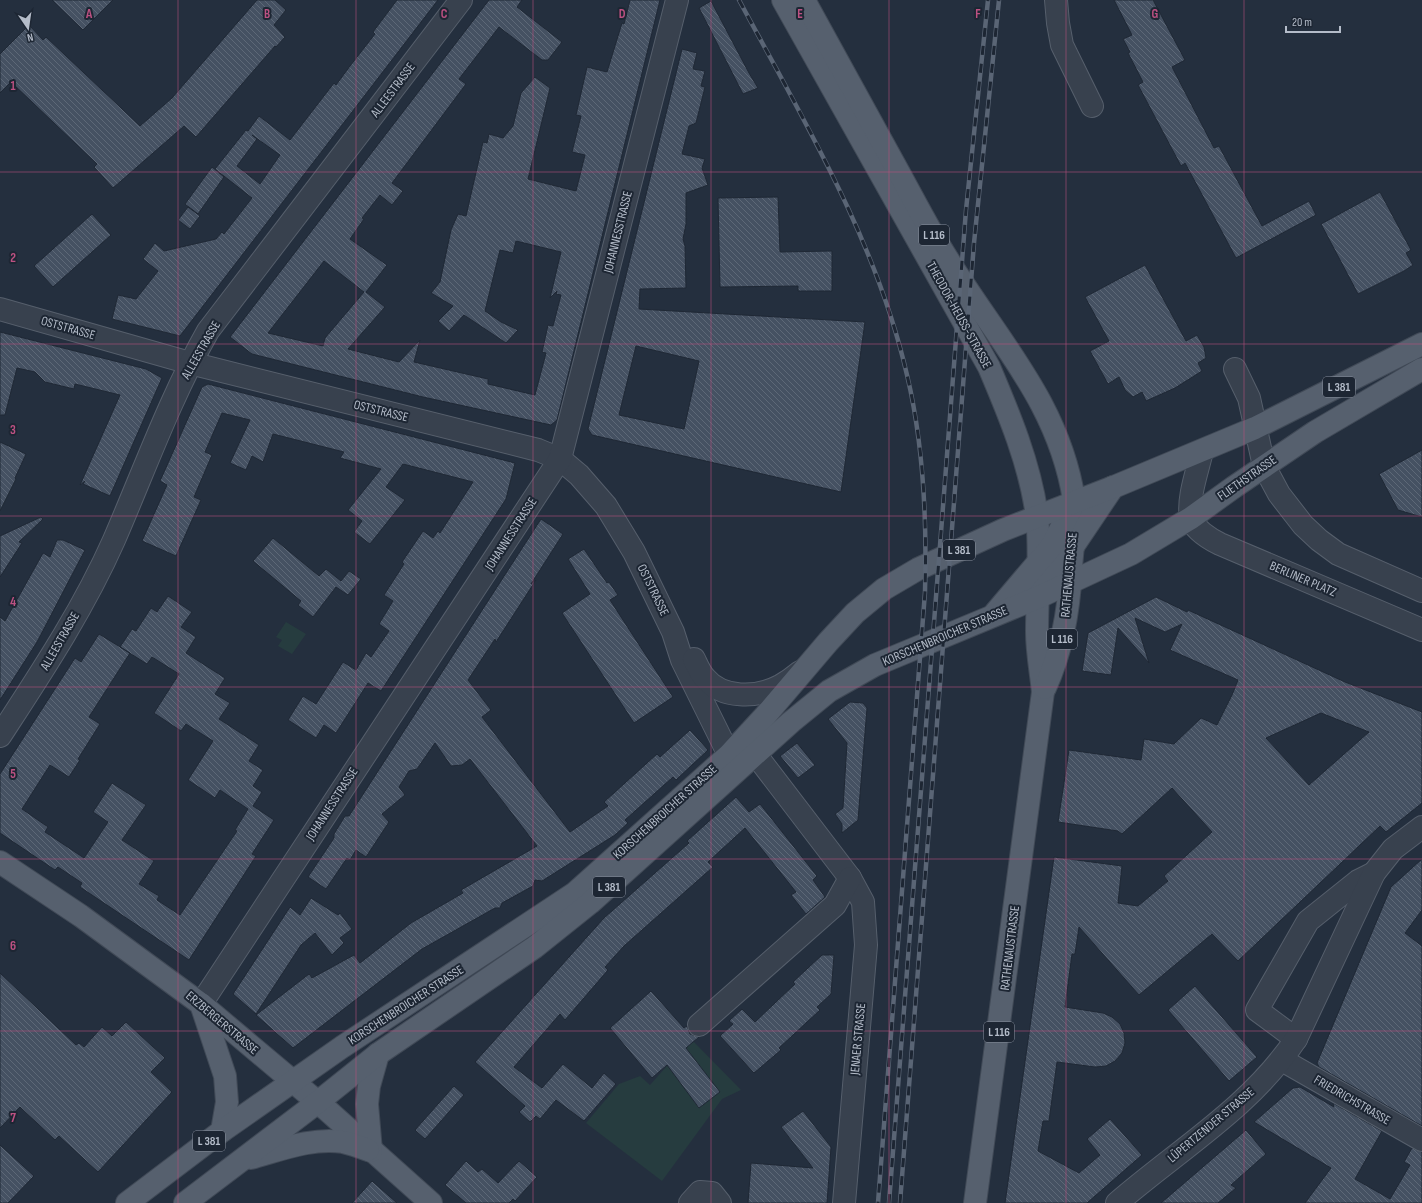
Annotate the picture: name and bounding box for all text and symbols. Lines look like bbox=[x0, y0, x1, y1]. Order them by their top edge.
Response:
text: A bbox=[85, 6, 93, 22]
text: B bbox=[264, 6, 270, 22]
text: C bbox=[441, 6, 448, 22]
text: D bbox=[619, 6, 626, 22]
text: E bbox=[797, 6, 803, 22]
text: F bbox=[975, 6, 981, 22]
text: G bbox=[1152, 6, 1159, 22]
north arrow bbox=[8, 8, 48, 48]
scale bar bbox=[1286, 8, 1340, 34]
text: 20 m bbox=[1292, 15, 1312, 30]
text: N bbox=[26, 30, 34, 44]
street label: ALLEESTRASSE bbox=[367, 59, 419, 121]
text: 1 bbox=[10, 78, 16, 94]
street label: JOHANNESSTRASSE bbox=[600, 189, 636, 276]
road number: L 116 bbox=[919, 225, 949, 245]
text: 2 bbox=[10, 250, 16, 266]
street label: THEODOR-HEUSS-STRASSE bbox=[923, 259, 995, 371]
street label: OSTSTRASSE bbox=[39, 313, 97, 343]
street label: ALLEESTRASSE bbox=[177, 318, 224, 383]
road number: L 381 bbox=[1323, 377, 1355, 397]
street label: OSTSTRASSE bbox=[352, 397, 410, 425]
text: 3 bbox=[10, 422, 16, 438]
street label: FLIETHSTRASSE bbox=[1214, 452, 1280, 504]
street label: JOHANNESSTRASSE bbox=[481, 495, 541, 574]
street label: RATHENAUSTRASSE bbox=[1057, 532, 1081, 618]
road number: L 381 bbox=[943, 540, 975, 560]
street label: BERLINER PLATZ bbox=[1267, 558, 1339, 600]
street label: OSTSTRASSE bbox=[634, 562, 672, 618]
text: 4 bbox=[10, 594, 16, 610]
street label: KORSCHENBROICHER STRASSE bbox=[880, 602, 1010, 670]
street label: ALLEESTRASSE bbox=[36, 609, 83, 674]
road number: L 116 bbox=[1047, 629, 1077, 649]
street label: KORSCHENBROICHER STRASSE bbox=[610, 761, 720, 863]
street label: JOHANNESSTRASSE bbox=[302, 765, 362, 844]
text: 5 bbox=[10, 766, 16, 782]
road number: L 381 bbox=[593, 877, 625, 897]
street label: RATHENAUSTRASSE bbox=[997, 905, 1023, 991]
text: 6 bbox=[10, 938, 16, 954]
street label: KORSCHENBROICHER STRASSE bbox=[345, 962, 467, 1048]
street label: ERZBERGERSTRASSE bbox=[182, 988, 262, 1058]
street label: JENAER STRASSE bbox=[847, 1002, 869, 1077]
road number: L 116 bbox=[984, 1022, 1014, 1042]
street label: FRIEDRICHSTRASSE bbox=[1311, 1072, 1393, 1128]
street label: LÜPERTZENDER STRASSE bbox=[1164, 1083, 1258, 1166]
text: 7 bbox=[10, 1110, 16, 1126]
road number: L 381 bbox=[193, 1131, 225, 1151]

